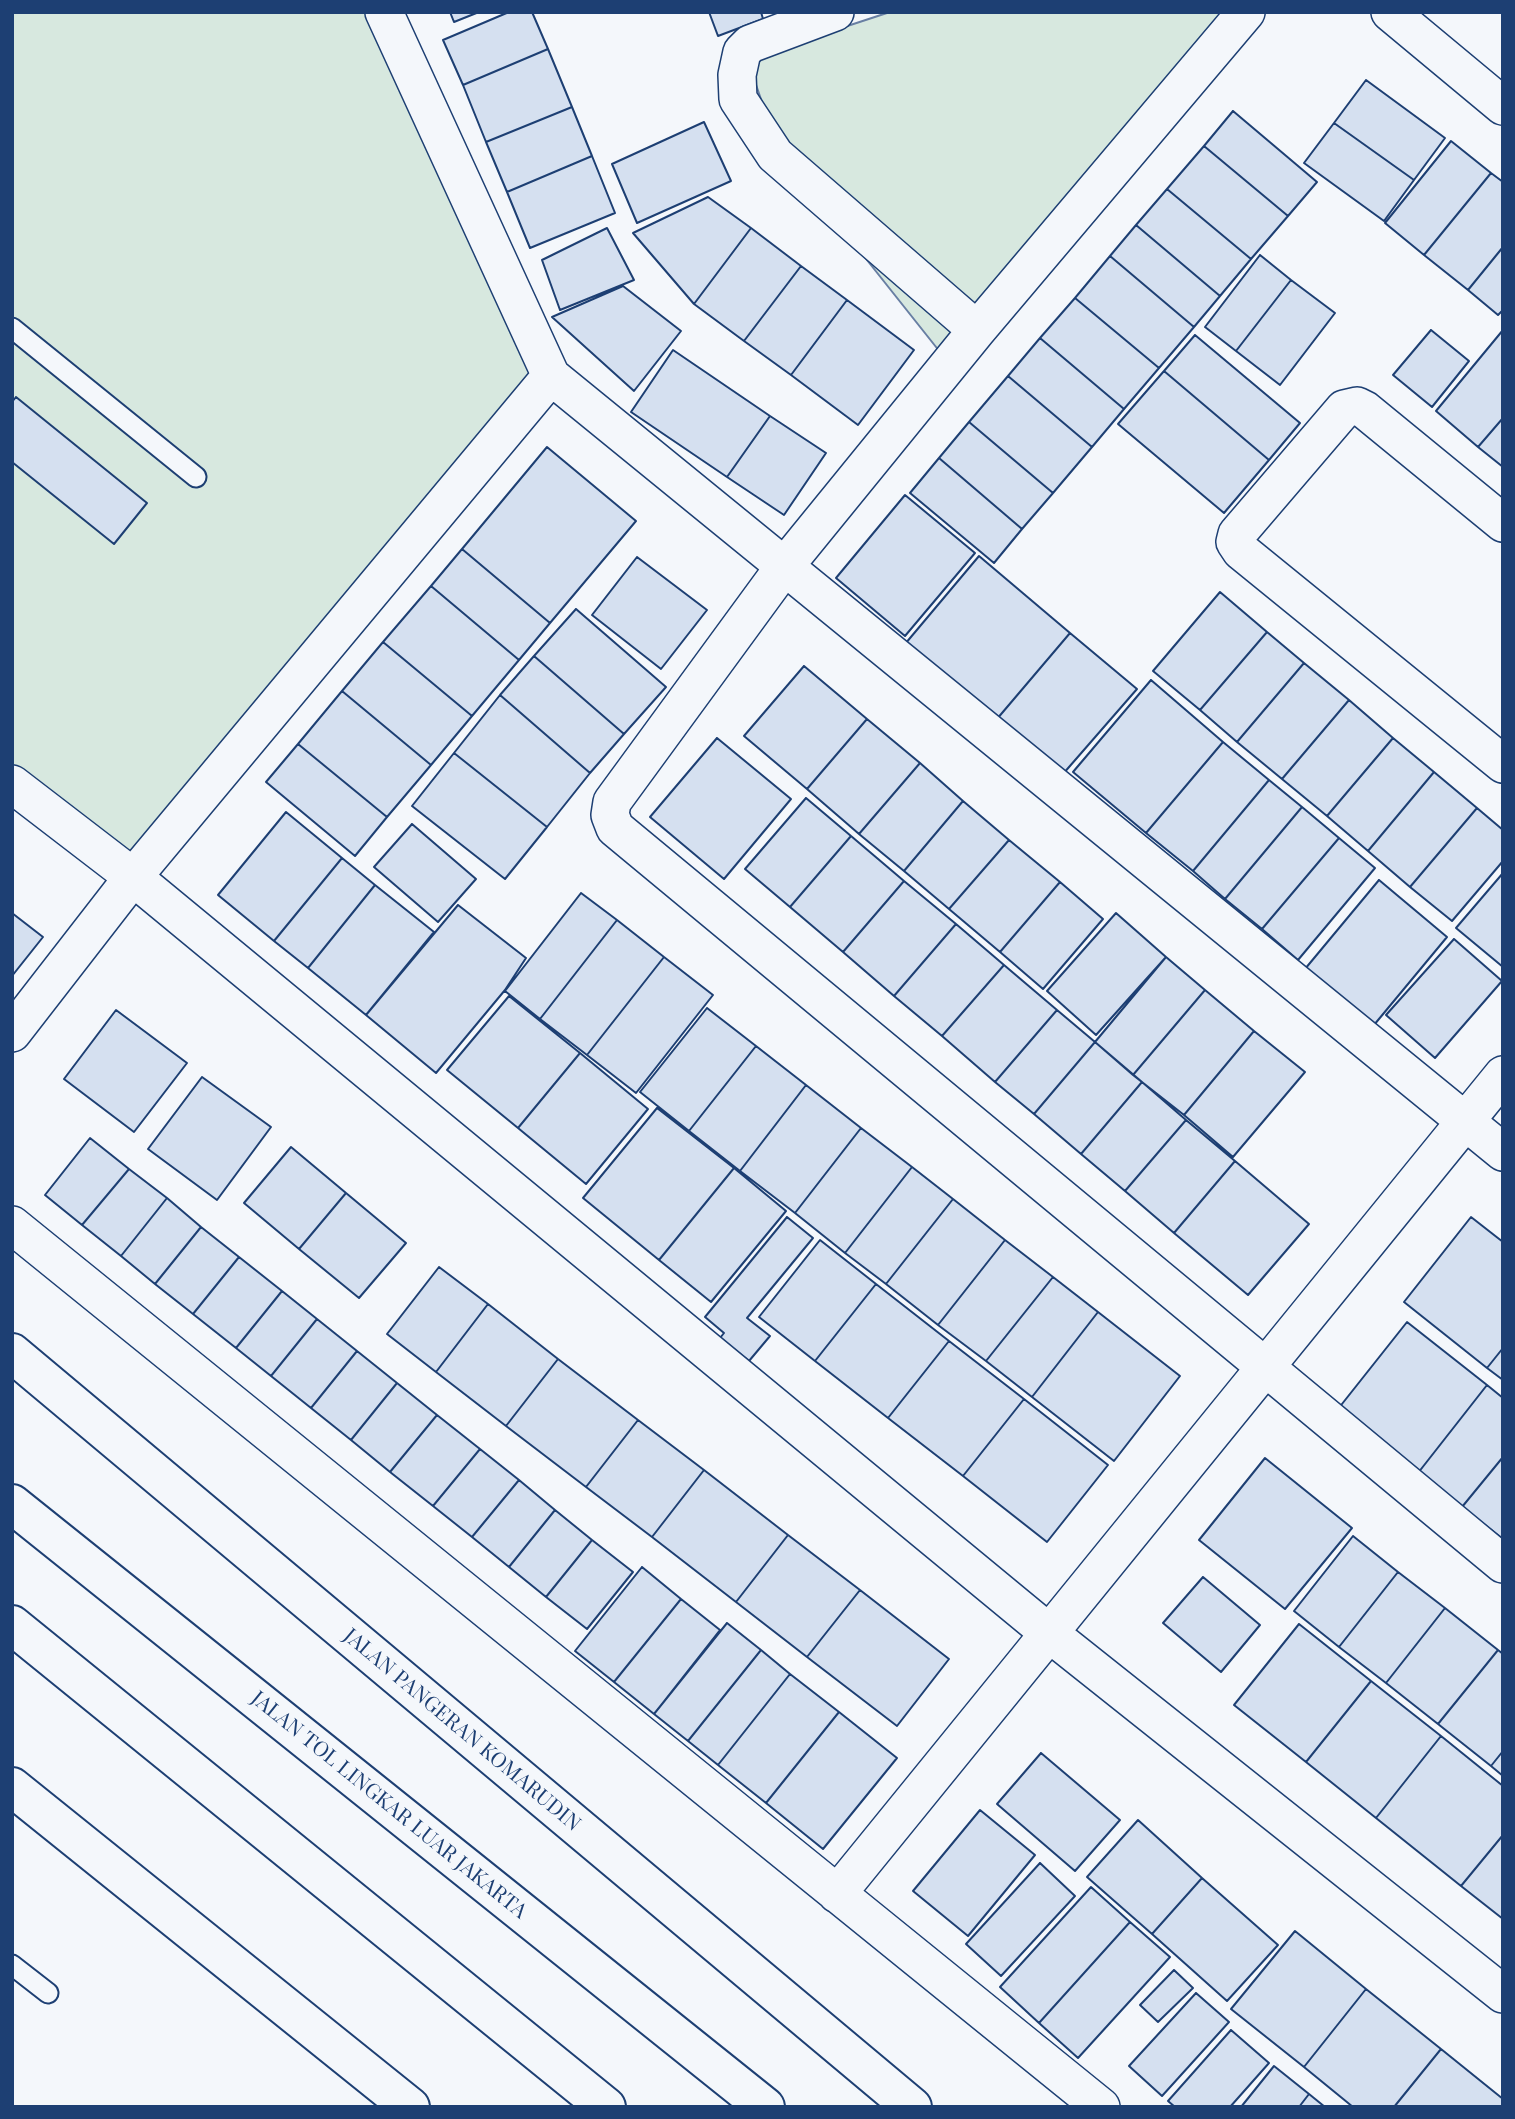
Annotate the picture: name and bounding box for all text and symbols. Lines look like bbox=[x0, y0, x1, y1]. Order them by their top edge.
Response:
street label: JALAN PANGERAN KOMARUDIN bbox=[338, 1623, 586, 1837]
street label: JALAN TOL LINGKAR LUAR JAKARTA bbox=[246, 1686, 532, 1924]

